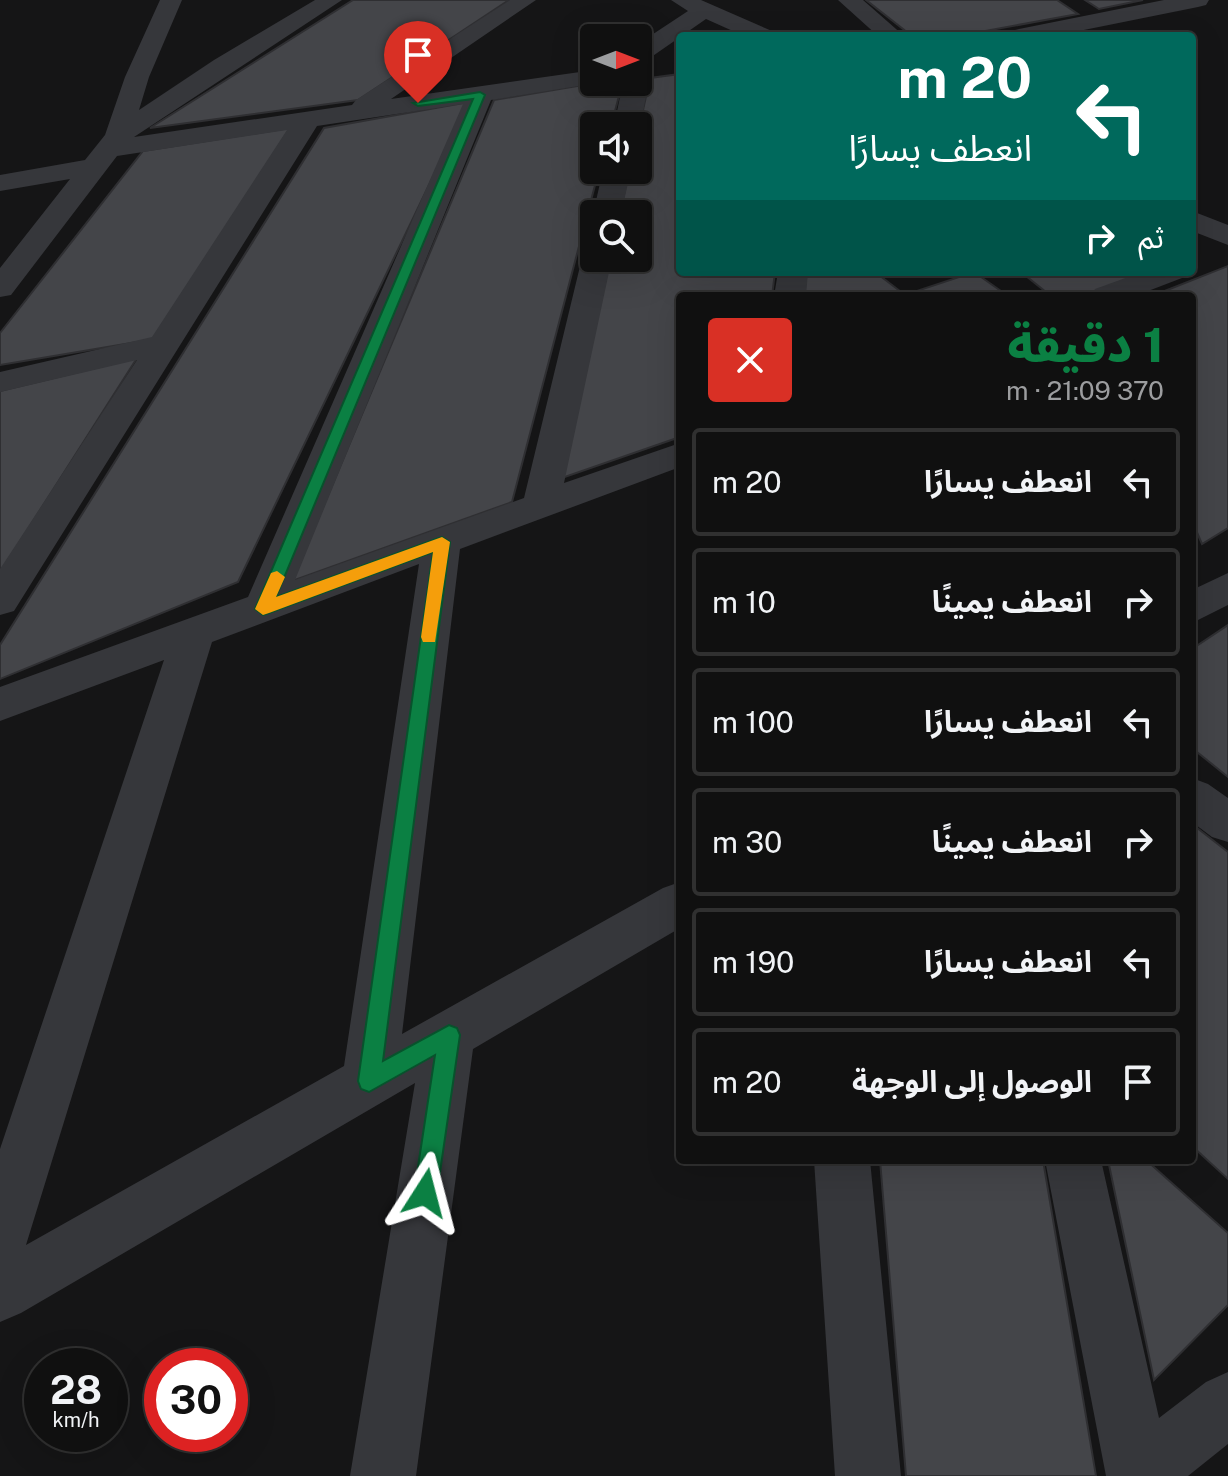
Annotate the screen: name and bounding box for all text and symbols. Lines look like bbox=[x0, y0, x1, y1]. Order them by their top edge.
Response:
pin bbox=[384, 21, 452, 103]
north arrow bbox=[580, 24, 652, 96]
map controls bbox=[580, 24, 652, 272]
icon: arrive bbox=[396, 33, 440, 77]
text: 20 m bbox=[898, 45, 1032, 111]
icon: left bbox=[1060, 64, 1164, 168]
button: sound bbox=[580, 112, 652, 184]
text: انعطف يسارًا bbox=[848, 127, 1032, 169]
button: search bbox=[580, 200, 652, 272]
icon: right bbox=[1078, 216, 1122, 260]
text: ثم bbox=[1138, 219, 1164, 255]
text: 1 دقيقة bbox=[1007, 316, 1164, 373]
button: close bbox=[708, 318, 792, 402]
text: 370 m · 21:09 bbox=[1006, 375, 1164, 406]
icon: left bbox=[1116, 460, 1160, 504]
text: انعطف يسارًا bbox=[924, 463, 1092, 499]
text: 20 m bbox=[712, 464, 782, 500]
icon: right bbox=[1116, 580, 1160, 624]
text: انعطف يمينًا bbox=[932, 583, 1092, 619]
text: 10 m bbox=[712, 584, 776, 620]
icon: left bbox=[1116, 700, 1160, 744]
text: انعطف يسارًا bbox=[924, 703, 1092, 739]
text: 100 m bbox=[712, 704, 794, 740]
icon: right bbox=[1116, 820, 1160, 864]
text: انعطف يمينًا bbox=[932, 823, 1092, 859]
text: 30 m bbox=[712, 824, 782, 860]
icon: left bbox=[1116, 940, 1160, 984]
text: انعطف يسارًا bbox=[924, 943, 1092, 979]
text: 190 m bbox=[712, 944, 794, 980]
icon: arrive bbox=[1116, 1060, 1160, 1104]
text: الوصول إلى الوجهة bbox=[852, 1063, 1092, 1099]
text: 20 m bbox=[712, 1064, 782, 1100]
position arrow bbox=[383, 1151, 467, 1235]
speed limit sign: 30 bbox=[144, 1348, 248, 1452]
text: 28 bbox=[50, 1366, 102, 1413]
text: km/h bbox=[52, 1408, 100, 1432]

